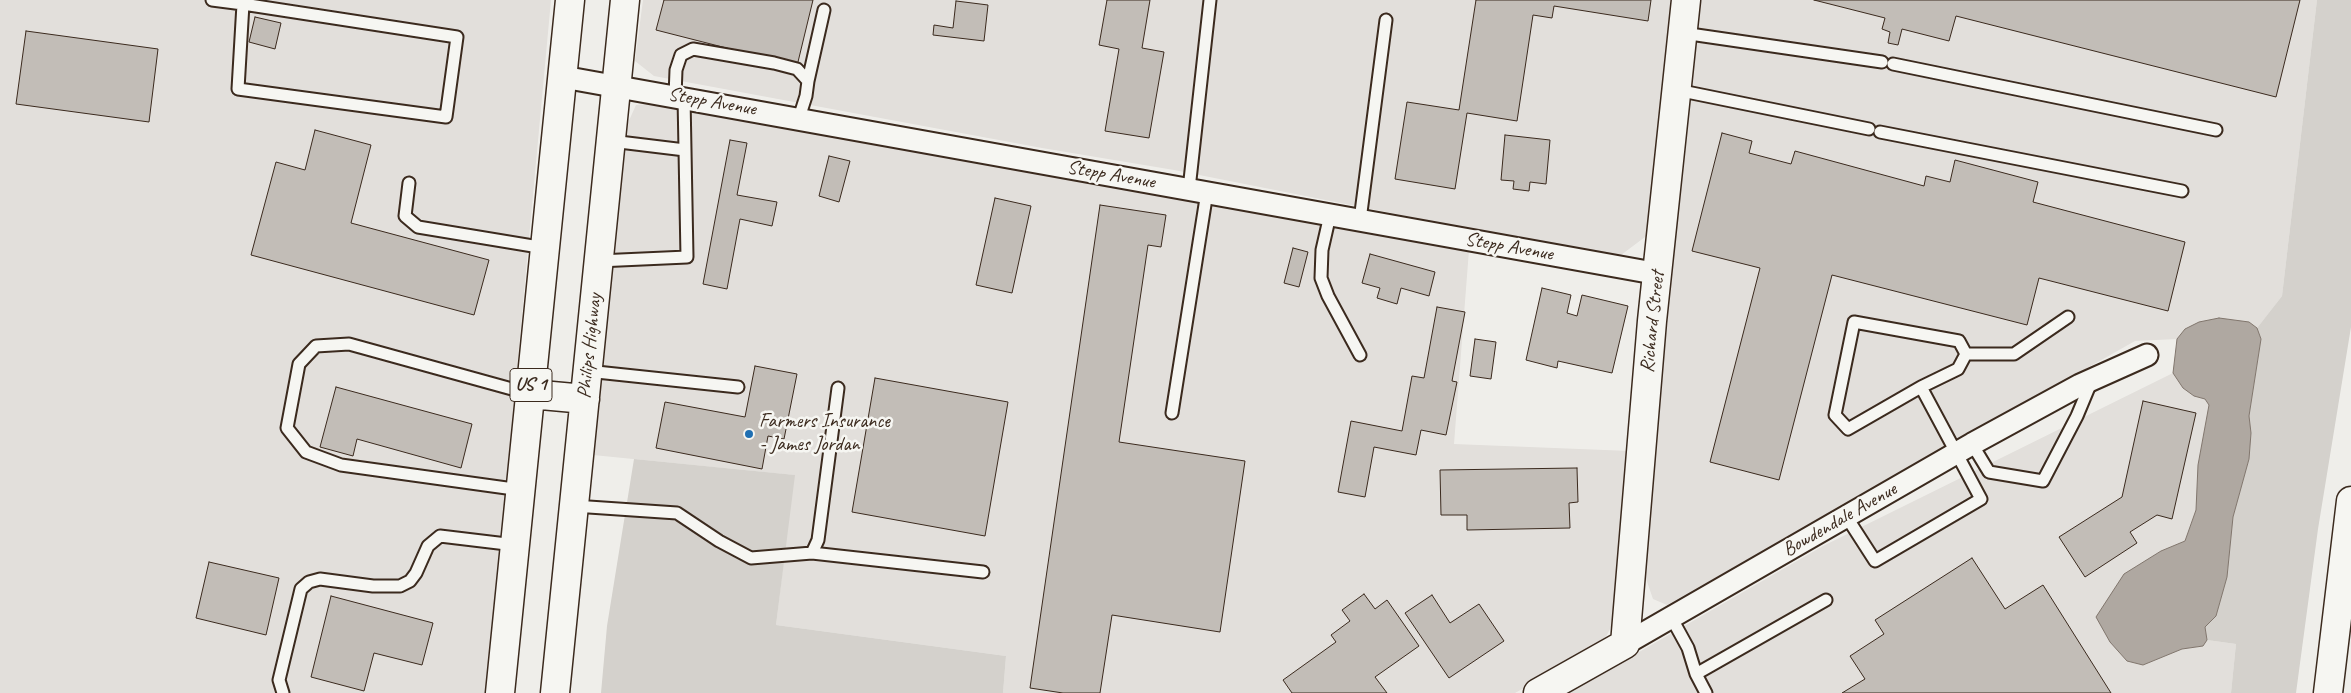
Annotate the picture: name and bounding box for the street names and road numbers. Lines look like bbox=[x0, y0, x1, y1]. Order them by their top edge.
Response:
street label: Stepp Avenue bbox=[666, 82, 758, 122]
street label: Stepp Avenue bbox=[1065, 155, 1157, 195]
street label: Stepp Avenue bbox=[1463, 227, 1555, 267]
street label: Richard Street bbox=[1636, 270, 1670, 374]
street label: Philips Highway bbox=[573, 292, 607, 400]
road number: US 1 bbox=[510, 368, 552, 402]
street label: Bowdendale Avenue bbox=[1779, 478, 1901, 562]

